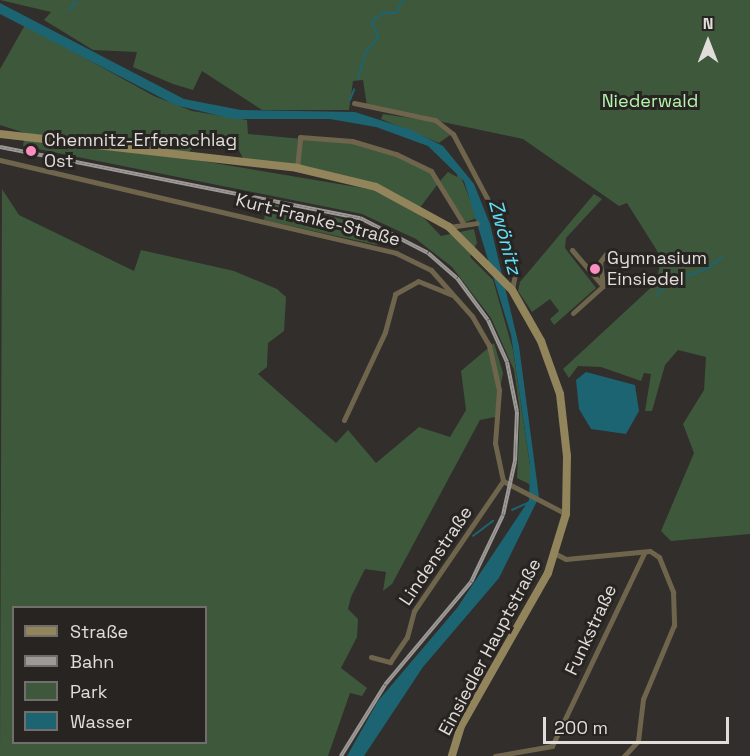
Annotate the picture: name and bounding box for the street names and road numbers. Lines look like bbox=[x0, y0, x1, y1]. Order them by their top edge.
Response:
street label: Kurt-Franke-Straße bbox=[234, 189, 402, 251]
street label: Lindenstraße bbox=[395, 502, 477, 610]
street label: Einsiedler Hauptstraße bbox=[434, 555, 546, 739]
street label: Funkstraße bbox=[561, 581, 621, 679]

